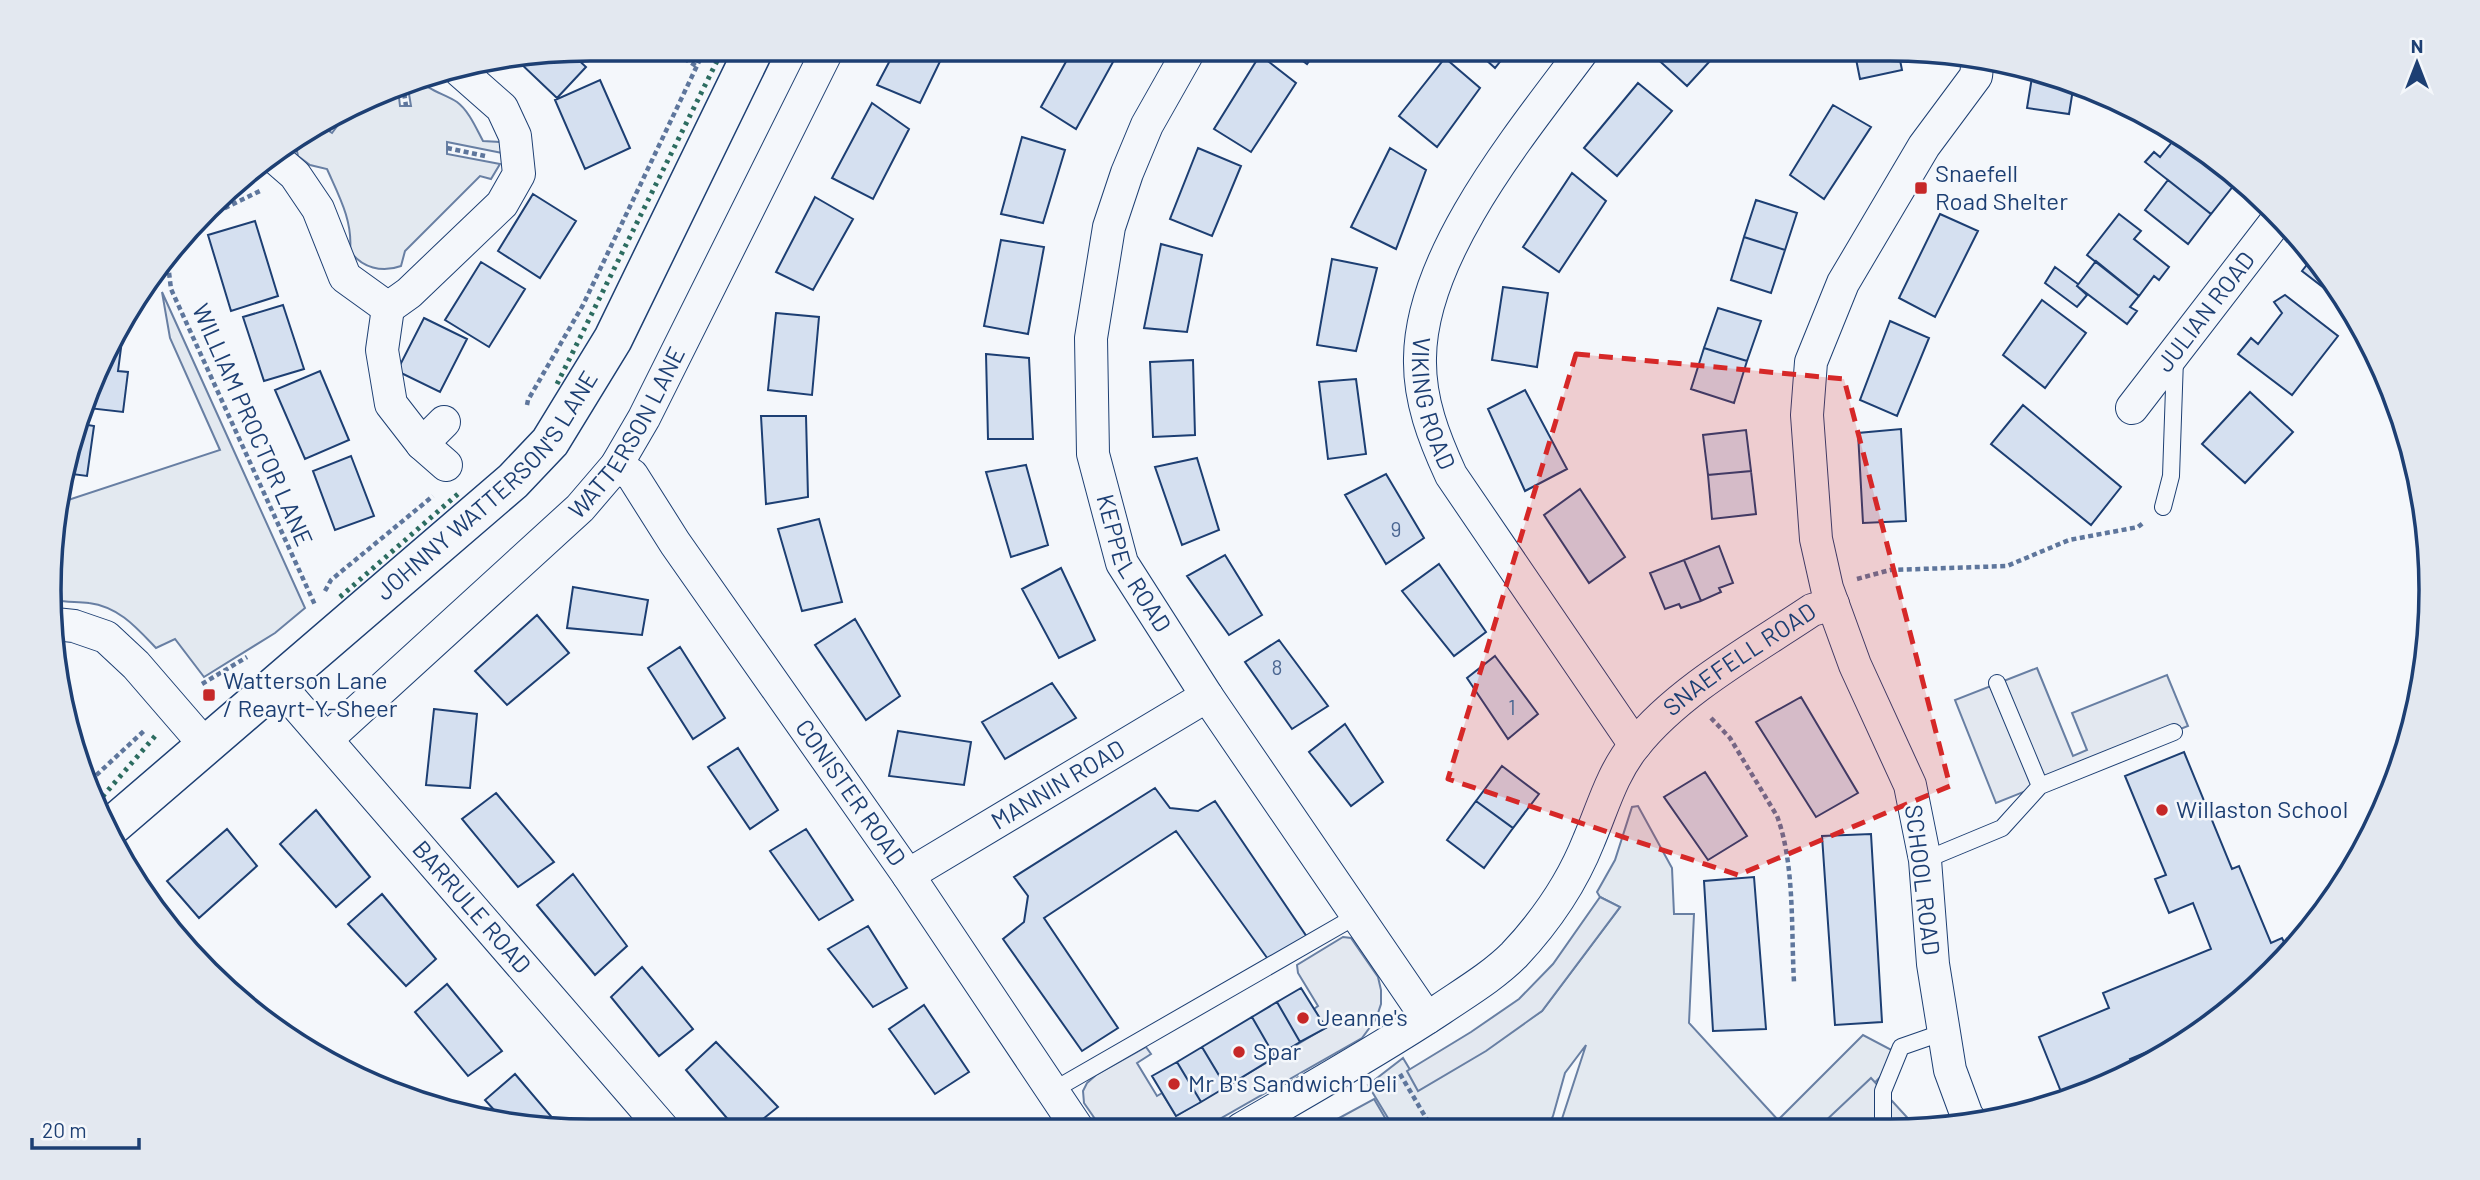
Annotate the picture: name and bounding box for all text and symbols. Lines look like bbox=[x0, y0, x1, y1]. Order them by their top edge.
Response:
north arrow bbox=[2382, 28, 2452, 98]
text: N bbox=[2411, 34, 2423, 57]
place label: Snaefell Road Shelter bbox=[1935, 158, 2068, 215]
marker: Snaefell Road Shelter bbox=[1913, 180, 1929, 196]
street label: JULIAN ROAD bbox=[2149, 245, 2260, 377]
street label: WILLIAM PROCTOR LANE bbox=[187, 299, 320, 550]
street label: VIKING ROAD bbox=[1407, 336, 1463, 474]
street label: WATTERSON LANE bbox=[562, 341, 690, 524]
street label: JOHNNY WATTERSON'S LANE bbox=[369, 365, 603, 605]
street label: KEPPEL ROAD bbox=[1091, 491, 1178, 637]
house number: 9 bbox=[1391, 516, 1401, 541]
street label: SNAEFELL ROAD bbox=[1656, 596, 1821, 721]
house number: 8 bbox=[1272, 654, 1282, 679]
place label: Watterson Lane / Reayrt-Y-Sheer bbox=[223, 665, 398, 722]
marker: Watterson Lane / Reayrt-Y-Sheer bbox=[201, 687, 217, 703]
house number: 1 bbox=[1508, 694, 1516, 719]
street label: CONISTER ROAD bbox=[790, 713, 913, 871]
street label: MANNIN ROAD bbox=[986, 733, 1129, 835]
place label: Willaston School bbox=[2176, 794, 2348, 823]
marker: Willaston School bbox=[2154, 802, 2170, 818]
street label: SCHOOL ROAD bbox=[1900, 803, 1947, 957]
street label: BARRULE ROAD bbox=[407, 834, 538, 979]
place label: Jeanne's bbox=[1317, 1002, 1408, 1031]
marker: Jeanne's bbox=[1295, 1010, 1311, 1026]
place label: Spar bbox=[1253, 1036, 1302, 1065]
marker: Spar bbox=[1231, 1044, 1247, 1060]
place label: Mr B's Sandwich Deli bbox=[1188, 1068, 1398, 1097]
marker: Mr B's Sandwich Deli bbox=[1166, 1076, 1182, 1092]
scale bar bbox=[32, 1106, 138, 1150]
text: 20 m bbox=[42, 1117, 87, 1142]

